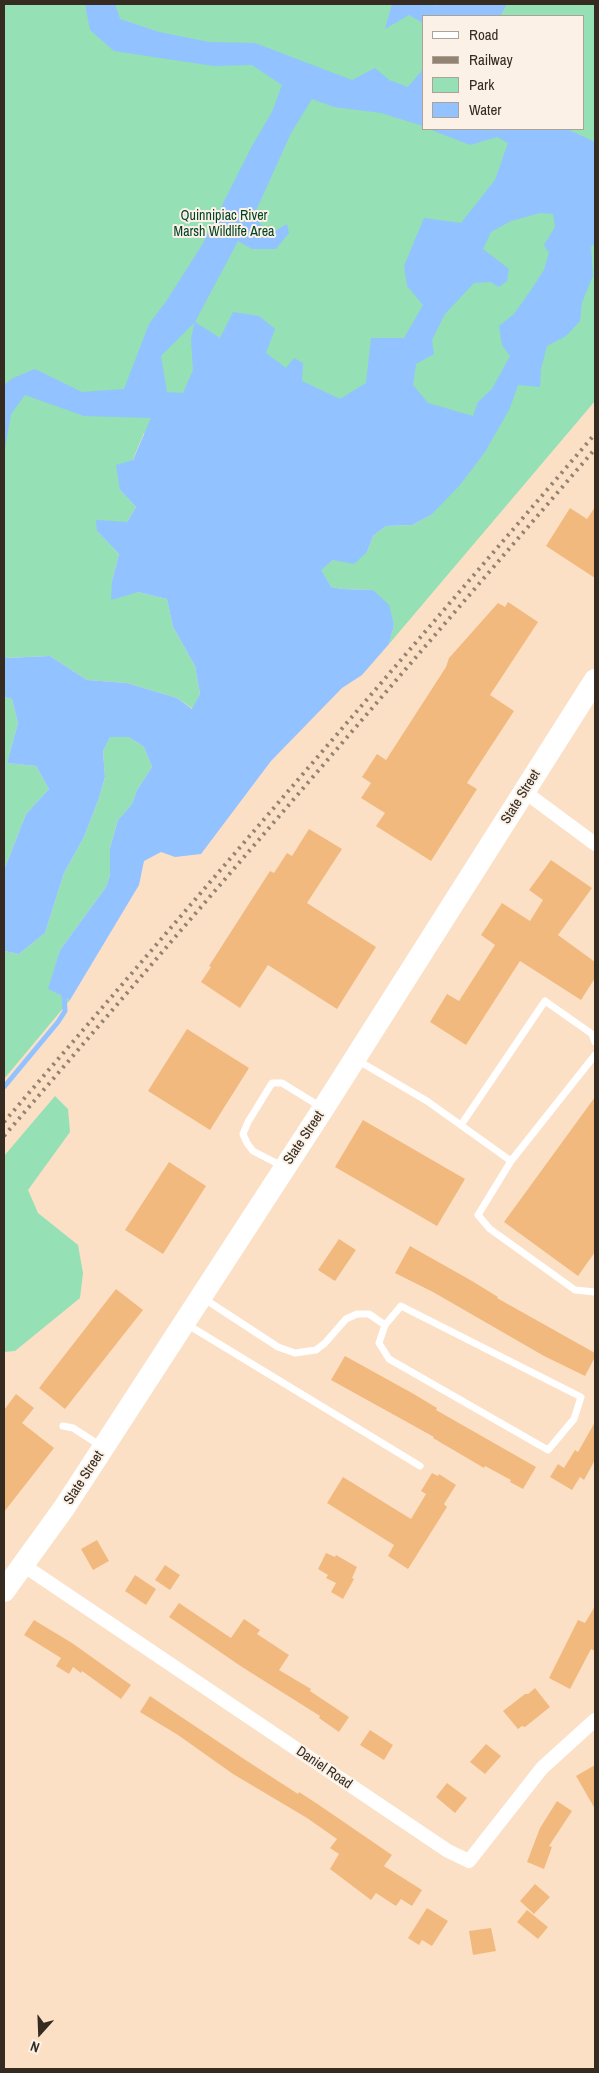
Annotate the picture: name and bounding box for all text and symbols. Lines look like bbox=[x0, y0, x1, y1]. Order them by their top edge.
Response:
legend bbox=[422, 15, 584, 130]
text: Road bbox=[469, 24, 498, 45]
text: Railway bbox=[469, 49, 513, 70]
text: Park bbox=[469, 74, 494, 95]
text: Water bbox=[469, 99, 501, 120]
park label: Quinnipiac River Marsh Wildlife Area bbox=[174, 208, 274, 240]
street label: State Street bbox=[498, 767, 544, 827]
street label: State Street bbox=[280, 1108, 328, 1168]
street label: State Street bbox=[60, 1448, 108, 1508]
street label: Daniel Road bbox=[293, 1743, 355, 1793]
north arrow bbox=[15, 2008, 65, 2058]
text: N bbox=[28, 2037, 42, 2057]

